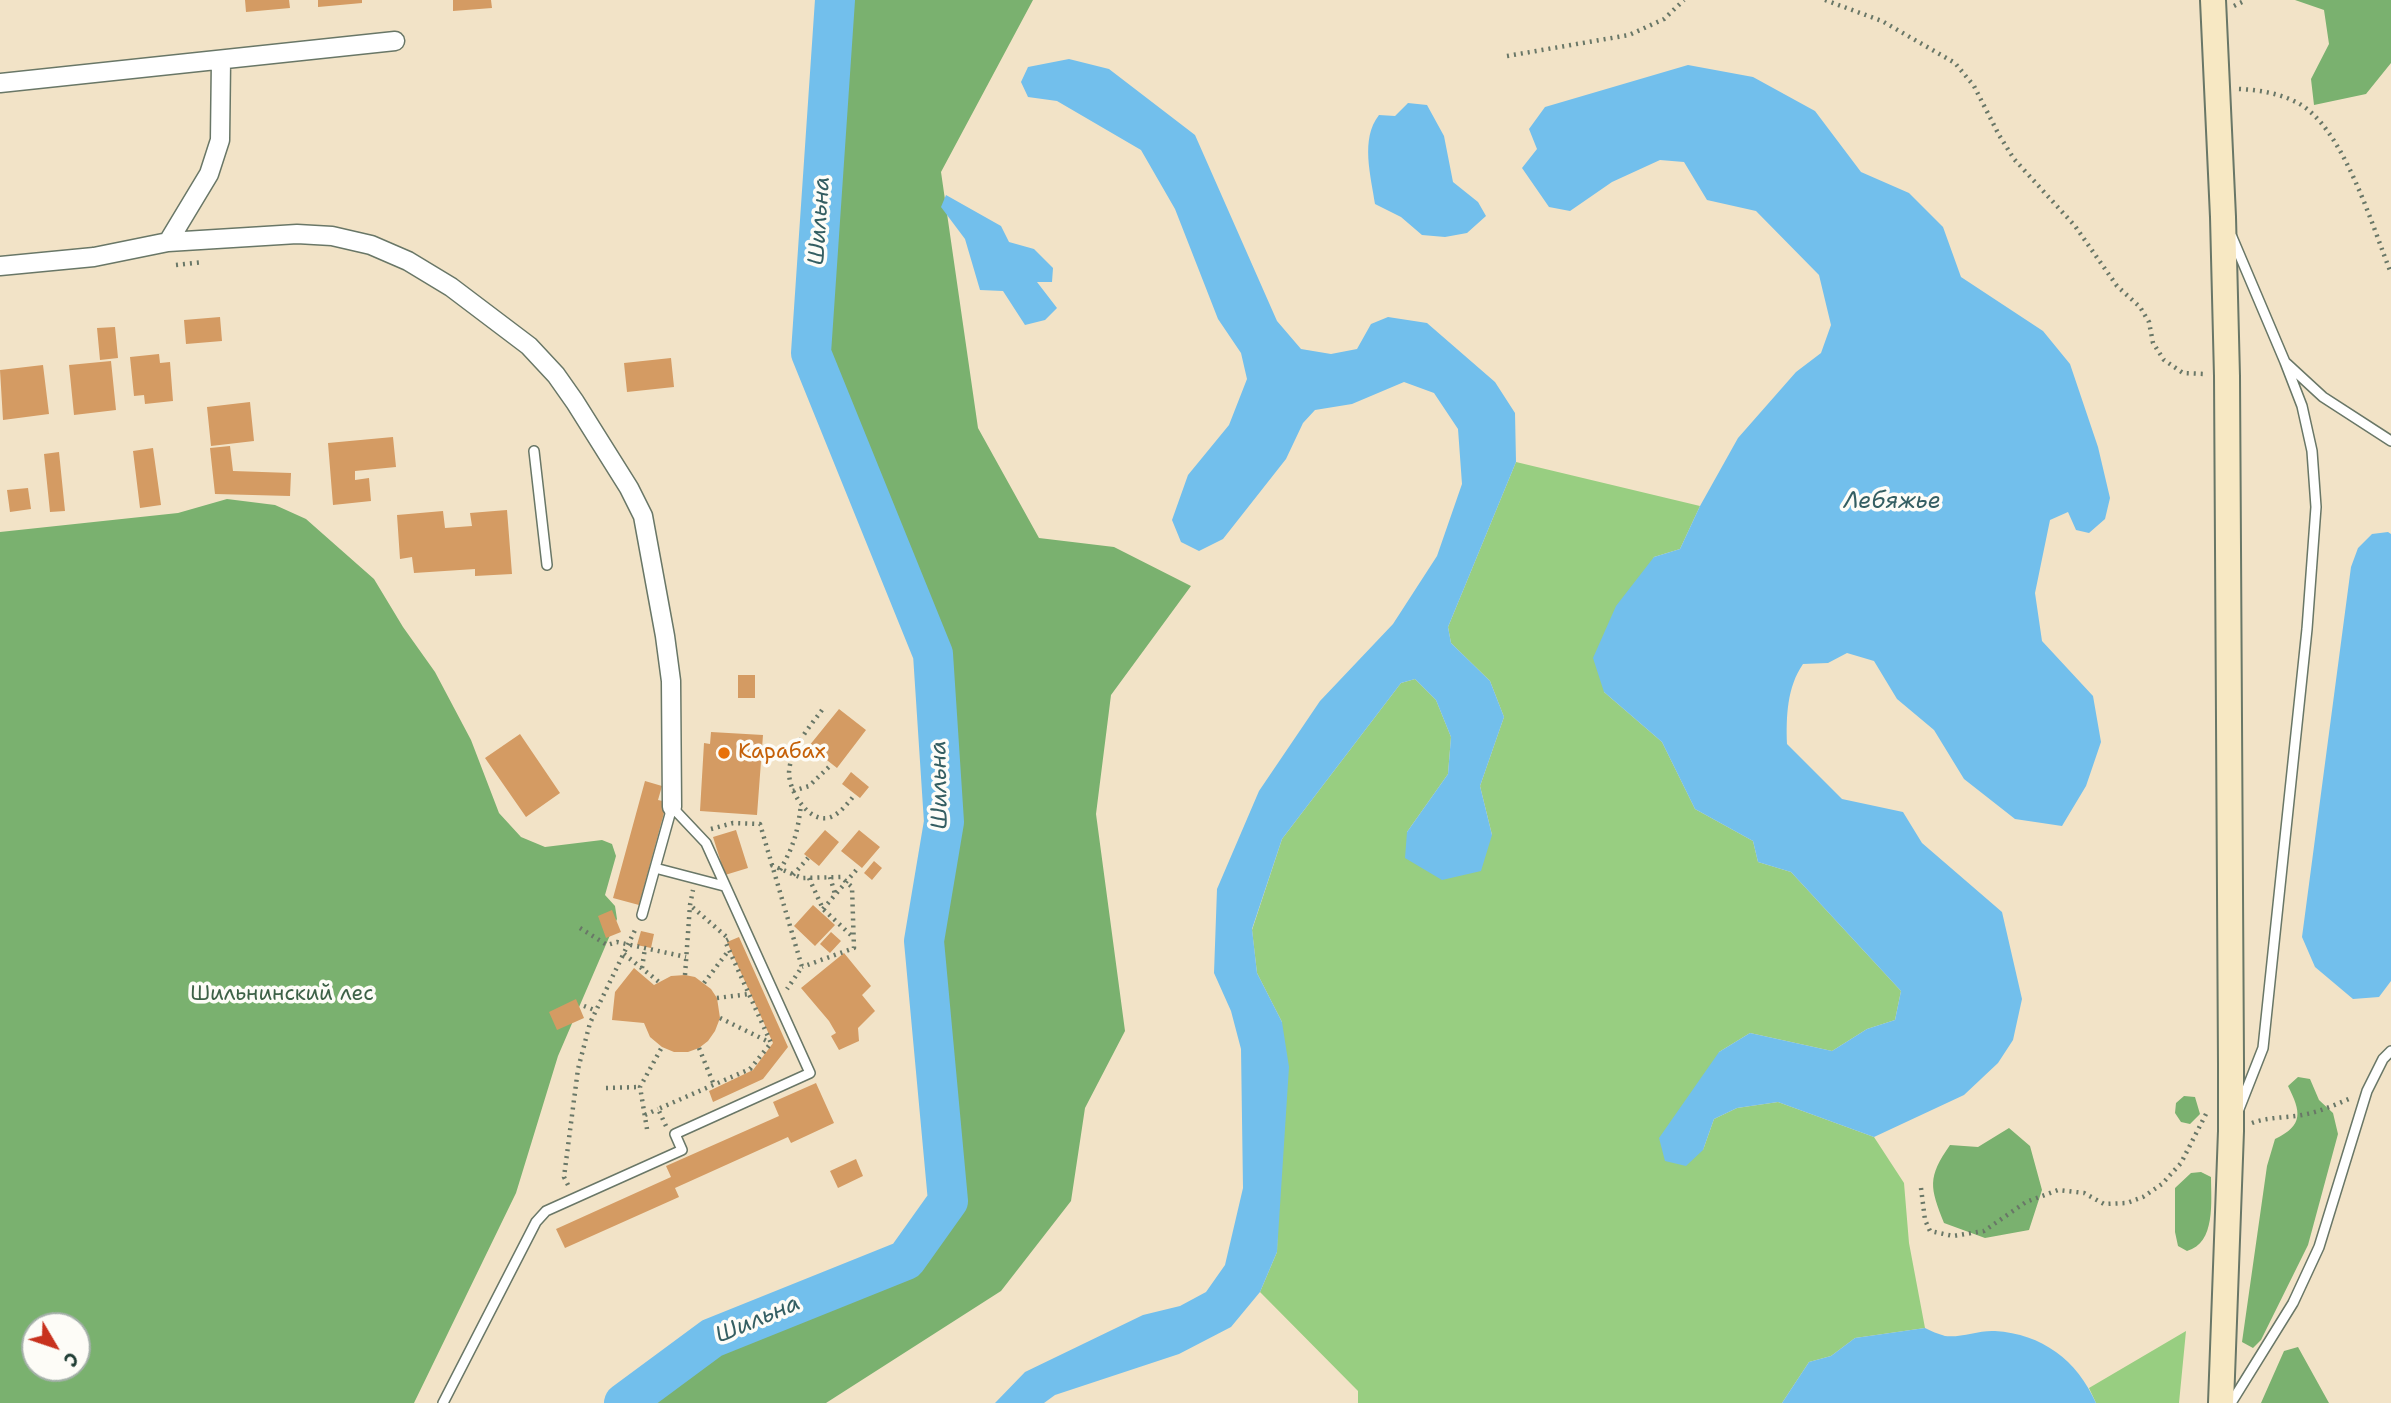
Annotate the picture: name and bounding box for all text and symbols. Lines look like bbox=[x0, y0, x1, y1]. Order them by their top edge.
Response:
water label: Шильна bbox=[803, 176, 837, 266]
water label: Лебяжье bbox=[1843, 488, 1941, 516]
place label: Карабах bbox=[738, 740, 826, 766]
water label: Шильна bbox=[925, 740, 955, 830]
marker: Карабах bbox=[716, 745, 732, 761]
park label: Шильнинский лес bbox=[190, 982, 374, 1008]
water label: Шильна bbox=[712, 1290, 804, 1350]
north arrow bbox=[21, 1312, 91, 1382]
text: С bbox=[58, 1347, 85, 1372]

